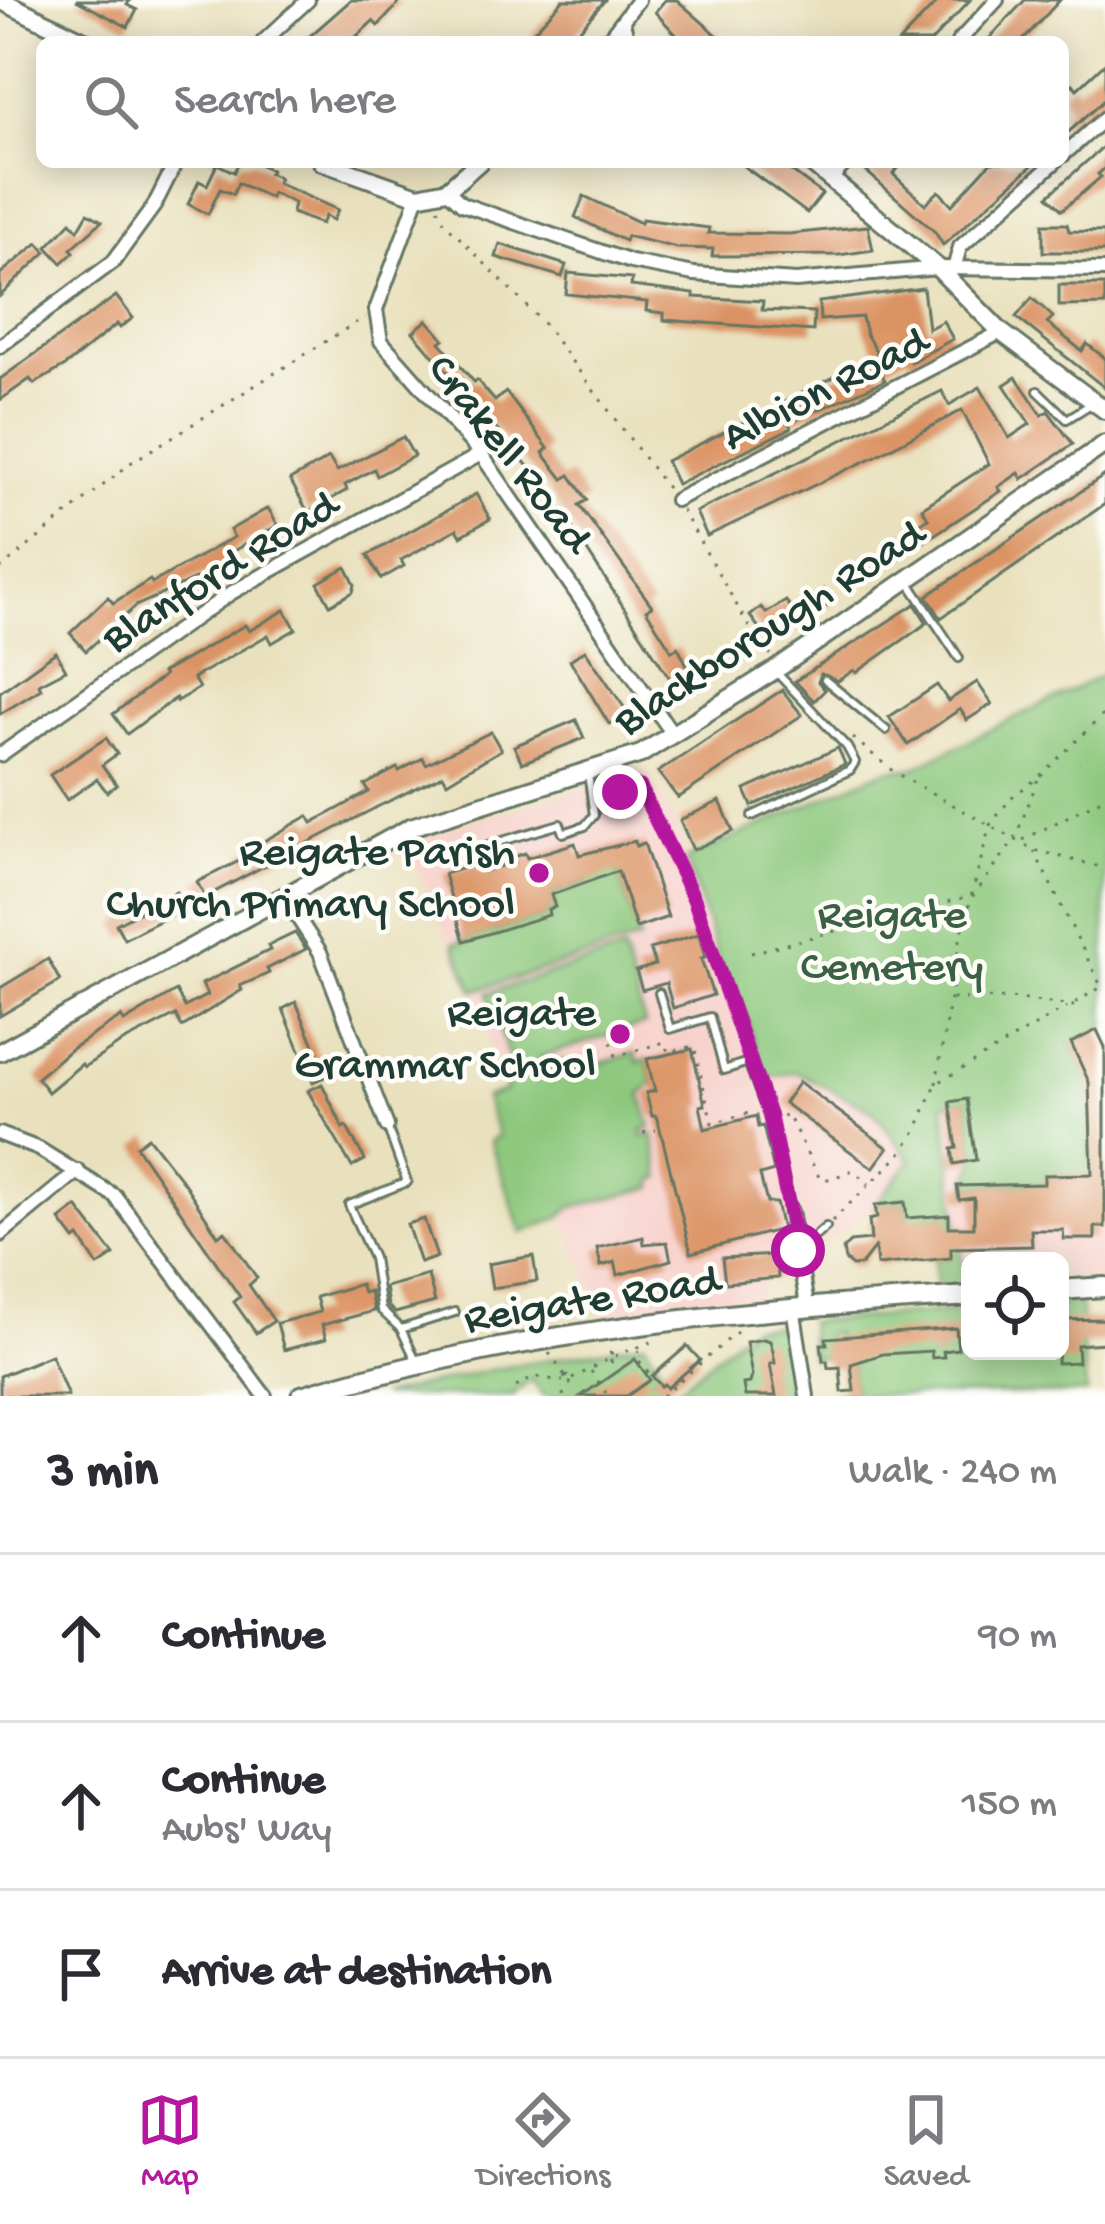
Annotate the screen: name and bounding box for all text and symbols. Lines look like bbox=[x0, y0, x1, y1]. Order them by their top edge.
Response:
search box bbox=[36, 36, 1069, 168]
icon: search bbox=[78, 69, 144, 135]
text: Search here bbox=[174, 76, 396, 129]
street label: Albion Road bbox=[715, 316, 941, 466]
street label: Crakell Road bbox=[413, 346, 603, 568]
street label: Blanford Road bbox=[94, 479, 353, 668]
street label: Blackborough Road bbox=[605, 508, 939, 751]
route end bbox=[593, 765, 647, 819]
place label: Reigate Parish Church Primary School bbox=[106, 828, 515, 933]
marker: Reigate Parish Church Primary School bbox=[526, 860, 552, 886]
park label: Reigate Cemetery bbox=[801, 891, 983, 996]
place label: Reigate Grammar School bbox=[294, 989, 597, 1094]
marker: Reigate Grammar School bbox=[607, 1021, 633, 1047]
route start bbox=[771, 1223, 825, 1277]
map controls bbox=[961, 1252, 1069, 1360]
button: locate bbox=[961, 1252, 1069, 1360]
street label: Reigate Road bbox=[461, 1256, 727, 1349]
text: 3 min bbox=[48, 1444, 158, 1504]
text: Walk · 240 m bbox=[849, 1451, 1057, 1497]
icon: ahead bbox=[48, 1605, 114, 1671]
text: Continue bbox=[162, 1611, 325, 1664]
text: 90 m bbox=[978, 1615, 1057, 1661]
text: Continue bbox=[162, 1756, 325, 1809]
icon: ahead bbox=[48, 1773, 114, 1839]
text: 150 m bbox=[962, 1783, 1057, 1829]
text: Aubs' Way bbox=[162, 1809, 331, 1855]
icon: arrive bbox=[48, 1941, 114, 2007]
text: Arrive at destination bbox=[162, 1947, 551, 2000]
tab: Map bbox=[137, 2087, 203, 2197]
tab: Directions bbox=[476, 2087, 610, 2197]
tab: Saved bbox=[884, 2087, 968, 2197]

